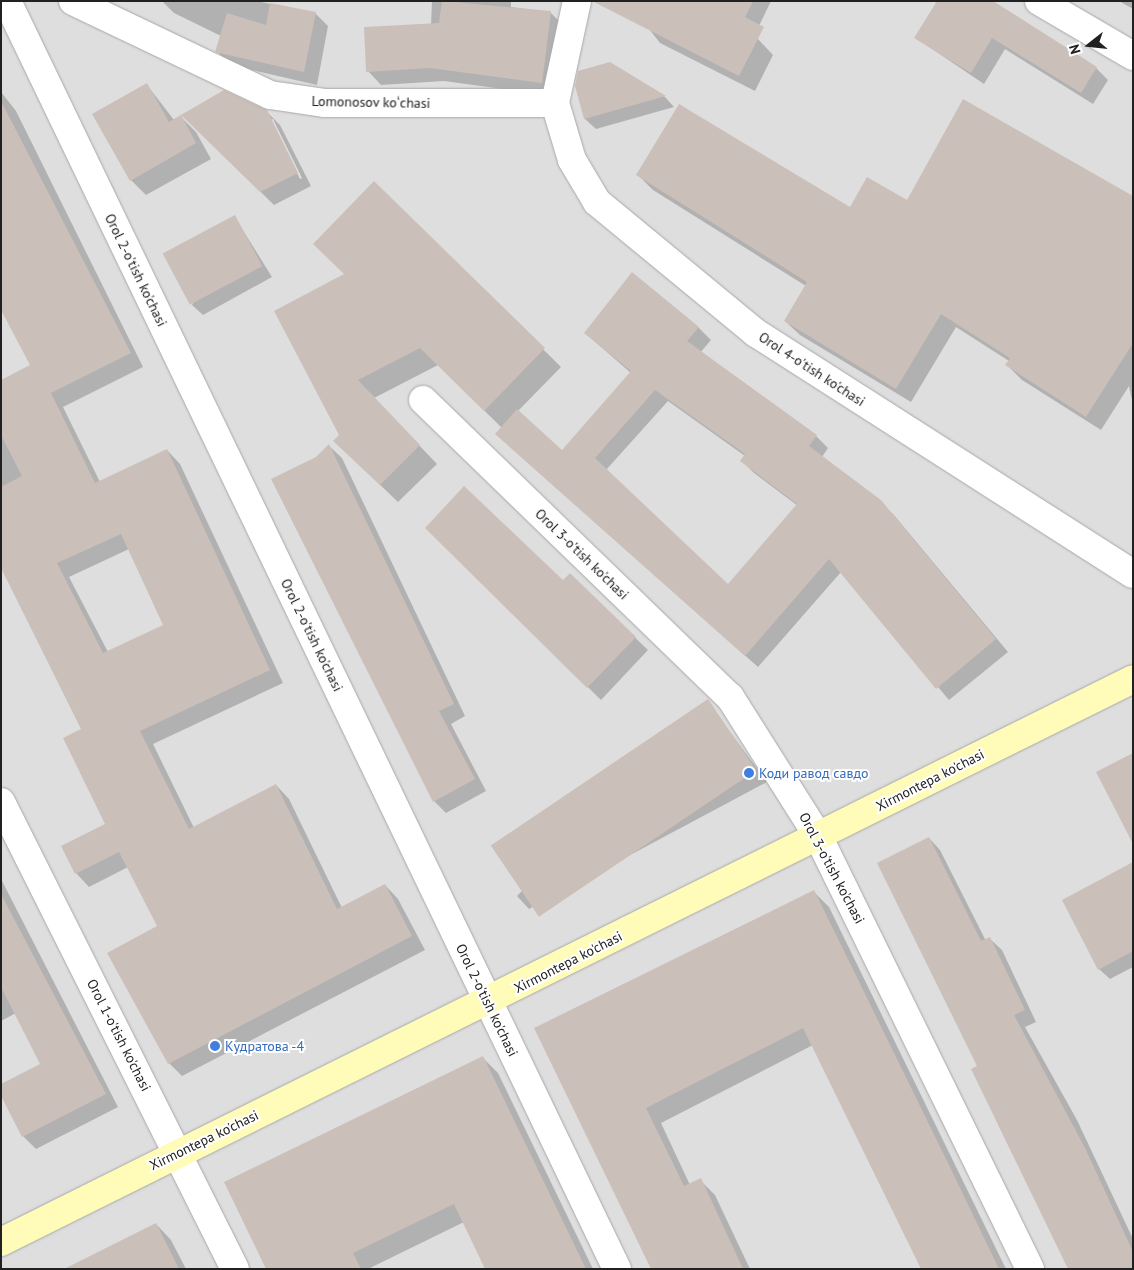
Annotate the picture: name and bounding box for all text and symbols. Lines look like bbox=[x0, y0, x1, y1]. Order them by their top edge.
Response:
north arrow bbox=[1064, 20, 1114, 70]
text: N bbox=[1065, 42, 1085, 56]
street label: Lomonosov koʻchasi bbox=[311, 93, 431, 111]
street label: Orol 2-o'tish ko'chasi bbox=[101, 211, 171, 329]
street label: Orol 4-o'tish ko'chasi bbox=[756, 328, 868, 410]
street label: Orol 3-o'tish ko'chasi bbox=[532, 505, 632, 603]
street label: Orol 2-o'tish ko'chasi bbox=[277, 576, 347, 694]
street label: Xirmontepa ko'chasi bbox=[873, 745, 987, 815]
place label: Коди равод савдо bbox=[759, 765, 869, 781]
marker: Коди равод савдо bbox=[743, 767, 755, 779]
street label: Orol 3-o'tish ko'chasi bbox=[796, 810, 868, 926]
street label: Xirmontepa ko'chasi bbox=[511, 927, 625, 997]
street label: Orol 2-o'tish ko'chasi bbox=[452, 941, 522, 1059]
street label: Orol 1-o'tish ko'chasi bbox=[83, 976, 155, 1094]
place label: Кудратова -4 bbox=[225, 1038, 305, 1054]
marker: Кудратова -4 bbox=[209, 1040, 221, 1052]
street label: Xirmontepa ko'chasi bbox=[147, 1106, 261, 1174]

